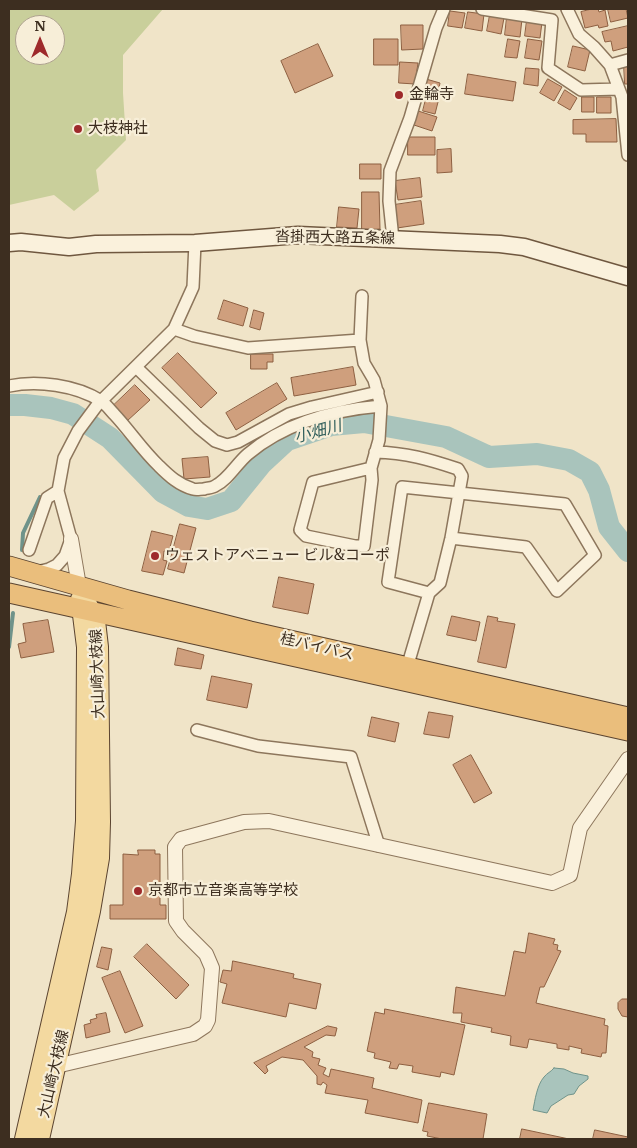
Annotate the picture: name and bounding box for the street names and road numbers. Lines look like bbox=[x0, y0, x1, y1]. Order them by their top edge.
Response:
street label: 沓掛西大路五条線 bbox=[275, 228, 395, 248]
street label: 大山崎大枝線 bbox=[87, 629, 109, 719]
street label: 桂バイパス bbox=[278, 630, 356, 664]
street label: 大山崎大枝線 bbox=[35, 1028, 73, 1120]

